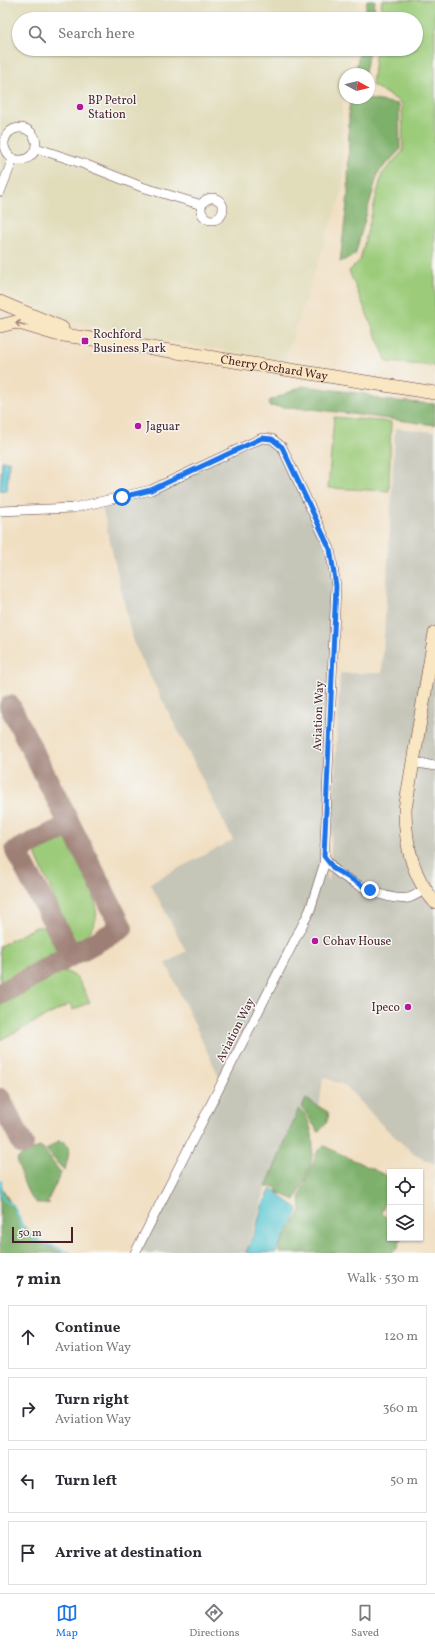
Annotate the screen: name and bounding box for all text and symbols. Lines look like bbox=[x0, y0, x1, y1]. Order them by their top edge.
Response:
search box bbox=[12, 12, 423, 56]
icon: search bbox=[26, 23, 48, 45]
text: Search here bbox=[58, 24, 135, 45]
north arrow bbox=[339, 68, 375, 104]
place label: BP Petrol Station bbox=[88, 93, 137, 123]
marker: BP Petrol Station bbox=[75, 102, 85, 112]
one-way arrow bbox=[15, 320, 28, 327]
place label: Rochford Business Park bbox=[93, 327, 166, 357]
marker: Rochford Business Park bbox=[80, 336, 90, 346]
street label: Cherry Orchard Way bbox=[219, 352, 329, 385]
place label: Jaguar bbox=[146, 419, 180, 435]
marker: Jaguar bbox=[133, 421, 143, 431]
route start bbox=[113, 488, 131, 506]
street label: Aviation Way bbox=[310, 680, 328, 751]
route end bbox=[361, 881, 379, 899]
place label: Cohav House bbox=[323, 934, 392, 950]
marker: Cohav House bbox=[310, 936, 320, 946]
street label: Aviation Way bbox=[213, 995, 259, 1065]
place label: Ipeco bbox=[371, 1000, 400, 1016]
marker: Ipeco bbox=[403, 1002, 413, 1012]
map controls bbox=[387, 1169, 423, 1241]
button: locate bbox=[387, 1169, 423, 1205]
button: layers bbox=[387, 1205, 423, 1241]
scale bar bbox=[12, 1225, 73, 1244]
text: 50 m bbox=[18, 1226, 42, 1241]
text: 7 min bbox=[16, 1268, 61, 1291]
text: Walk · 530 m bbox=[347, 1270, 419, 1288]
text: Continue bbox=[55, 1318, 120, 1339]
icon: ahead bbox=[17, 1326, 39, 1348]
text: 120 m bbox=[384, 1328, 418, 1346]
text: Aviation Way bbox=[55, 1339, 131, 1357]
text: Turn right bbox=[55, 1390, 129, 1411]
icon: right bbox=[17, 1398, 39, 1420]
text: 360 m bbox=[383, 1400, 418, 1418]
text: Aviation Way bbox=[55, 1411, 131, 1429]
icon: left bbox=[17, 1470, 39, 1492]
text: Turn left bbox=[55, 1471, 117, 1492]
text: 50 m bbox=[390, 1472, 418, 1490]
icon: arrive bbox=[17, 1542, 39, 1564]
text: Arrive at destination bbox=[55, 1543, 202, 1564]
tab: Map bbox=[56, 1602, 78, 1641]
tab: Directions bbox=[189, 1602, 240, 1641]
tab: Saved bbox=[351, 1602, 379, 1641]

